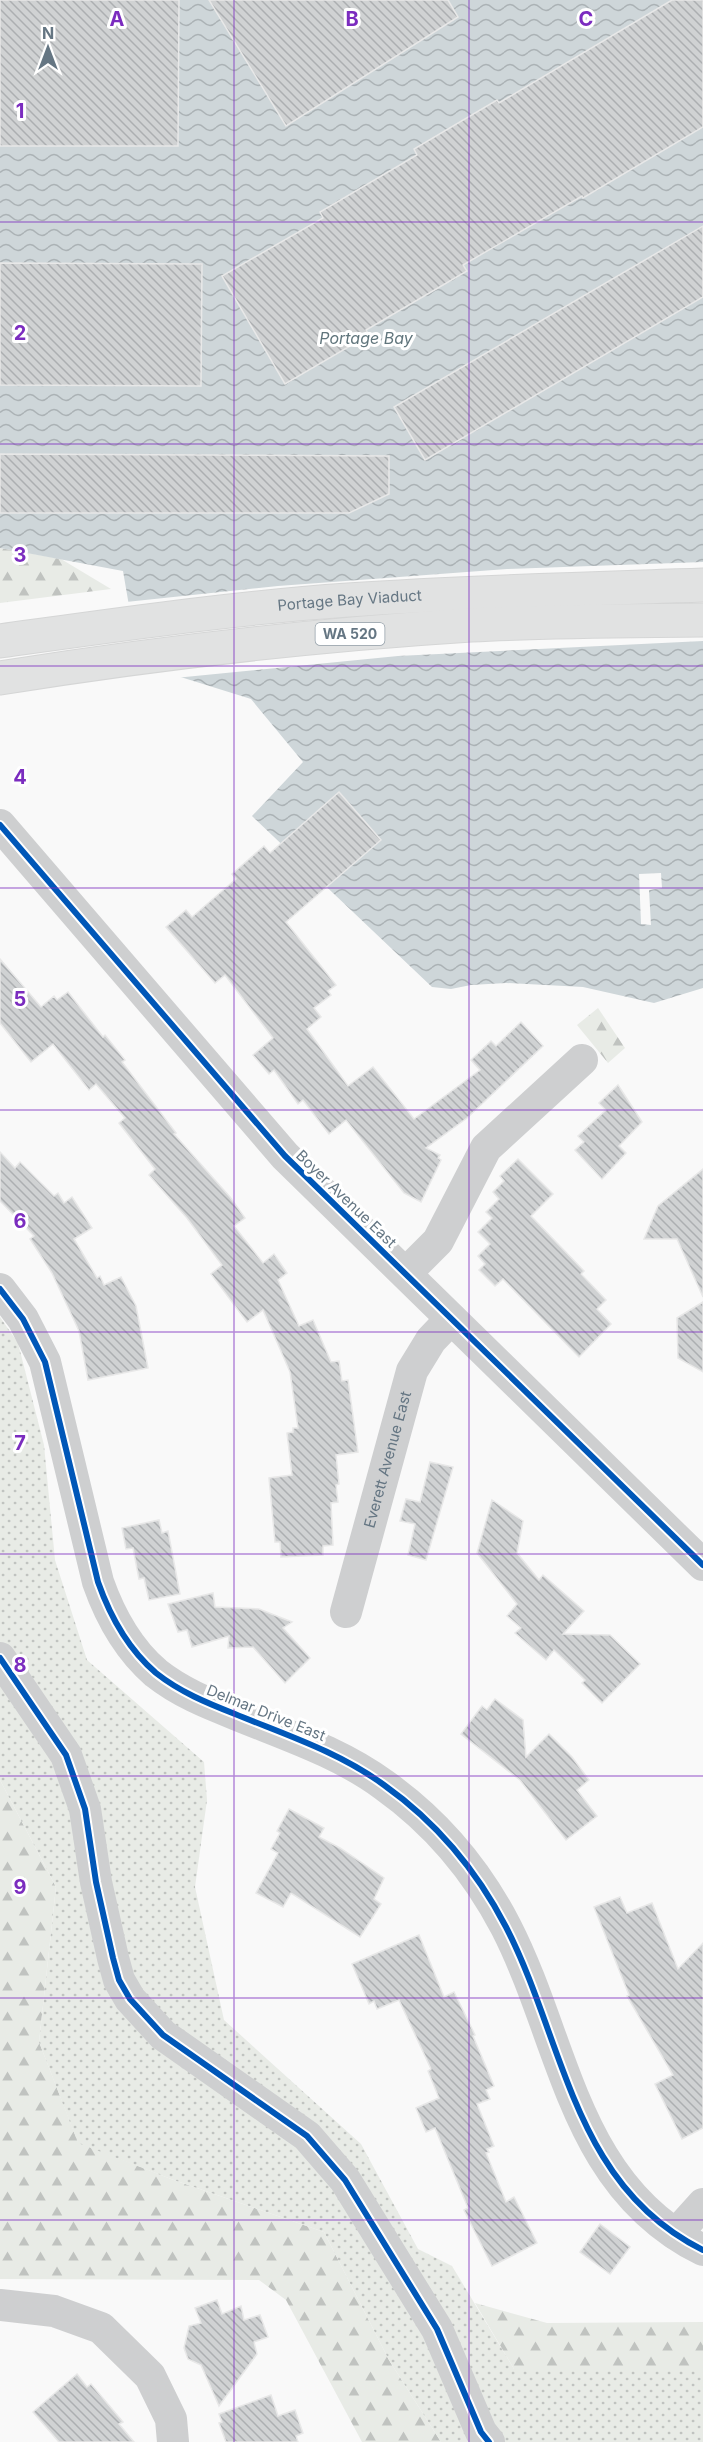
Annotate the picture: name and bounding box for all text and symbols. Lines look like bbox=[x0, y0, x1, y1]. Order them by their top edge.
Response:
text: A bbox=[110, 7, 125, 31]
text: B bbox=[345, 7, 359, 31]
text: C bbox=[579, 7, 593, 31]
north arrow bbox=[18, 18, 78, 78]
text: N bbox=[42, 23, 54, 43]
text: 1 bbox=[16, 99, 24, 123]
text: 2 bbox=[14, 321, 26, 345]
water label: Portage Bay bbox=[319, 328, 414, 348]
text: 3 bbox=[14, 543, 26, 567]
street label: Portage Bay Viaduct bbox=[276, 586, 422, 615]
road number: WA 520 bbox=[316, 623, 385, 645]
text: 4 bbox=[13, 765, 27, 789]
text: 5 bbox=[14, 987, 26, 1011]
street label: Boyer Avenue East bbox=[292, 1146, 401, 1252]
text: 6 bbox=[14, 1209, 27, 1233]
street label: Everett Avenue East bbox=[359, 1389, 415, 1530]
text: 7 bbox=[14, 1431, 26, 1455]
text: 8 bbox=[13, 1653, 27, 1677]
street label: Delmar Drive East bbox=[204, 1680, 328, 1745]
text: 9 bbox=[14, 1875, 27, 1899]

